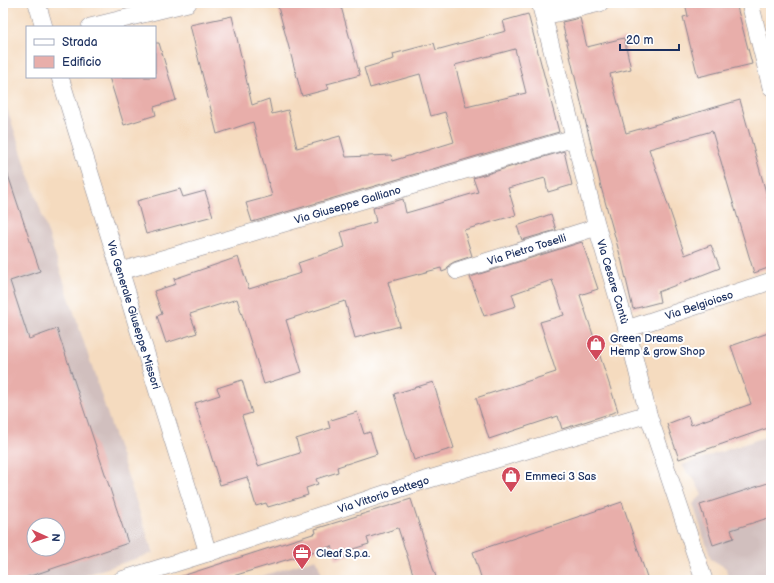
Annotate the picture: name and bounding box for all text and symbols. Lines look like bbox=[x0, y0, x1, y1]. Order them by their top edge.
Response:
legend bbox=[26, 26, 156, 78]
scale bar bbox=[620, 26, 679, 52]
text: 20 m bbox=[626, 33, 653, 48]
text: Strada bbox=[62, 35, 98, 50]
text: Edificio bbox=[62, 55, 102, 70]
street label: Via Giuseppe Galliano bbox=[293, 183, 402, 226]
street label: Via Pietro Toselli bbox=[486, 231, 568, 268]
street label: Via Cesare Cantù bbox=[594, 238, 632, 325]
street label: Via Generale Giuseppe Missori bbox=[105, 239, 163, 391]
street label: Via Belgioioso bbox=[663, 288, 735, 322]
place label: Green Dreams Hemp & grow Shop bbox=[610, 332, 705, 358]
shop icon: Green Dreams Hemp & grow Shop bbox=[585, 333, 607, 361]
shop icon: Emmeci 3 Sas bbox=[500, 465, 522, 493]
place label: Emmeci 3 Sas bbox=[525, 470, 597, 483]
street label: Via Vittorio Bottego bbox=[336, 473, 431, 516]
north arrow bbox=[26, 517, 66, 557]
text: N bbox=[49, 533, 62, 542]
office icon: Cleaf S.p.a. bbox=[291, 542, 313, 570]
place label: Cleaf S.p.a. bbox=[316, 547, 370, 560]

